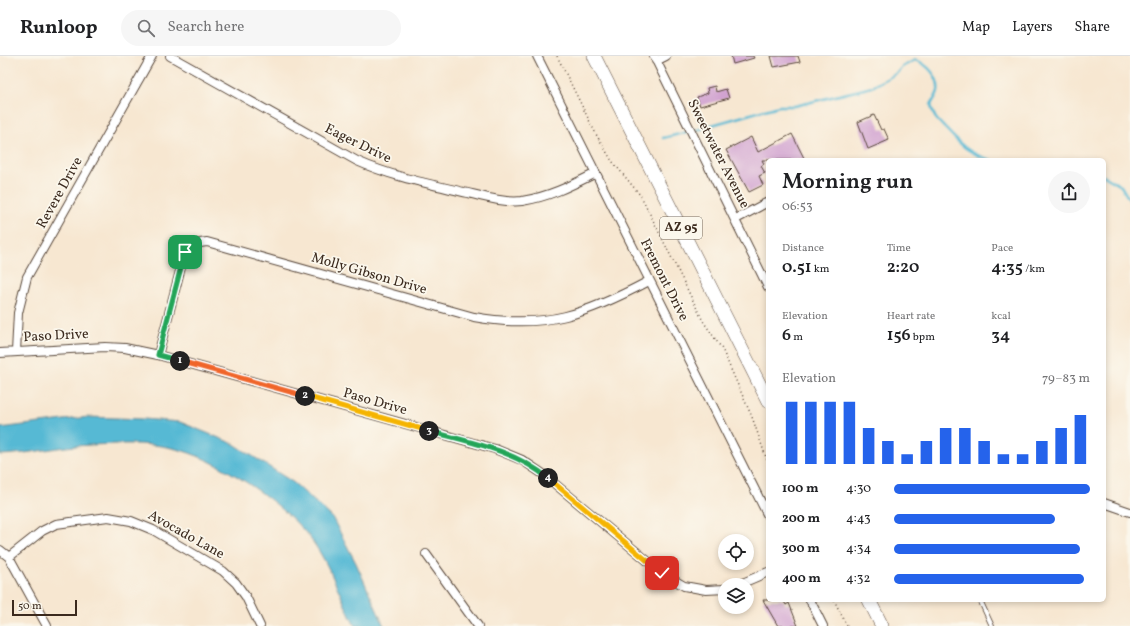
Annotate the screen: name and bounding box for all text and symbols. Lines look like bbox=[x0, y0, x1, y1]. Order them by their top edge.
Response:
search box bbox=[121, 10, 401, 46]
text: Runloop bbox=[20, 15, 97, 41]
icon: search bbox=[135, 17, 157, 39]
text: Search here bbox=[167, 17, 244, 38]
text: Map bbox=[962, 18, 990, 37]
text: Layers bbox=[1012, 18, 1052, 37]
text: Share bbox=[1074, 18, 1110, 37]
street label: Sweetwater Avenue bbox=[682, 96, 754, 212]
street label: Eager Drive bbox=[321, 120, 395, 168]
street label: Revere Drive bbox=[32, 153, 88, 232]
text: Morning run bbox=[782, 167, 913, 198]
button: share bbox=[1048, 171, 1090, 213]
text: 06:53 bbox=[782, 198, 813, 216]
road number: AZ 95 bbox=[660, 217, 702, 239]
pin bbox=[168, 235, 202, 269]
street label: Fremont Drive bbox=[635, 236, 693, 325]
icon: arrive bbox=[174, 241, 196, 263]
text: Distance bbox=[782, 241, 824, 256]
text: Time bbox=[887, 241, 911, 256]
text: Pace bbox=[991, 241, 1013, 256]
street label: Molly Gibson Drive bbox=[309, 248, 429, 300]
text: 0.51 bbox=[782, 256, 812, 279]
text: 2:20 bbox=[887, 256, 919, 279]
text: 4:35 bbox=[991, 256, 1023, 279]
text: km bbox=[812, 262, 830, 277]
text: /km bbox=[1023, 262, 1045, 277]
text: Elevation bbox=[782, 309, 828, 324]
text: Heart rate bbox=[887, 309, 935, 324]
text: kcal bbox=[991, 309, 1011, 324]
text: 6 bbox=[782, 324, 791, 347]
text: 156 bbox=[887, 324, 911, 347]
text: 34 bbox=[991, 324, 1010, 347]
street label: Paso Drive bbox=[23, 325, 90, 347]
text: m bbox=[791, 330, 803, 345]
text: bpm bbox=[911, 330, 935, 345]
pin: 1 bbox=[170, 351, 190, 371]
text: 1 bbox=[178, 353, 182, 368]
text: Elevation bbox=[782, 370, 836, 388]
text: 79–83 m bbox=[1042, 370, 1090, 388]
street label: Paso Drive bbox=[341, 384, 409, 420]
pin: 2 bbox=[295, 386, 315, 406]
text: 2 bbox=[302, 388, 308, 403]
pin: 3 bbox=[419, 421, 439, 441]
text: 3 bbox=[426, 423, 432, 438]
pin: 4 bbox=[538, 468, 558, 488]
text: 4 bbox=[545, 470, 551, 485]
text: 100 m bbox=[782, 480, 819, 498]
text: 4:30 bbox=[846, 480, 871, 498]
street label: Avocado Lane bbox=[144, 506, 228, 564]
text: 200 m bbox=[782, 510, 820, 528]
text: 4:43 bbox=[846, 510, 871, 528]
map controls bbox=[718, 534, 754, 614]
button: locate bbox=[718, 534, 754, 570]
text: 300 m bbox=[782, 540, 820, 558]
text: 4:34 bbox=[846, 540, 871, 558]
pin bbox=[645, 556, 679, 590]
icon: check bbox=[651, 562, 673, 584]
text: 400 m bbox=[782, 570, 821, 588]
text: 4:32 bbox=[846, 570, 870, 588]
button: layers bbox=[718, 578, 754, 614]
scale bar bbox=[12, 598, 77, 617]
text: 50 m bbox=[18, 599, 42, 614]

